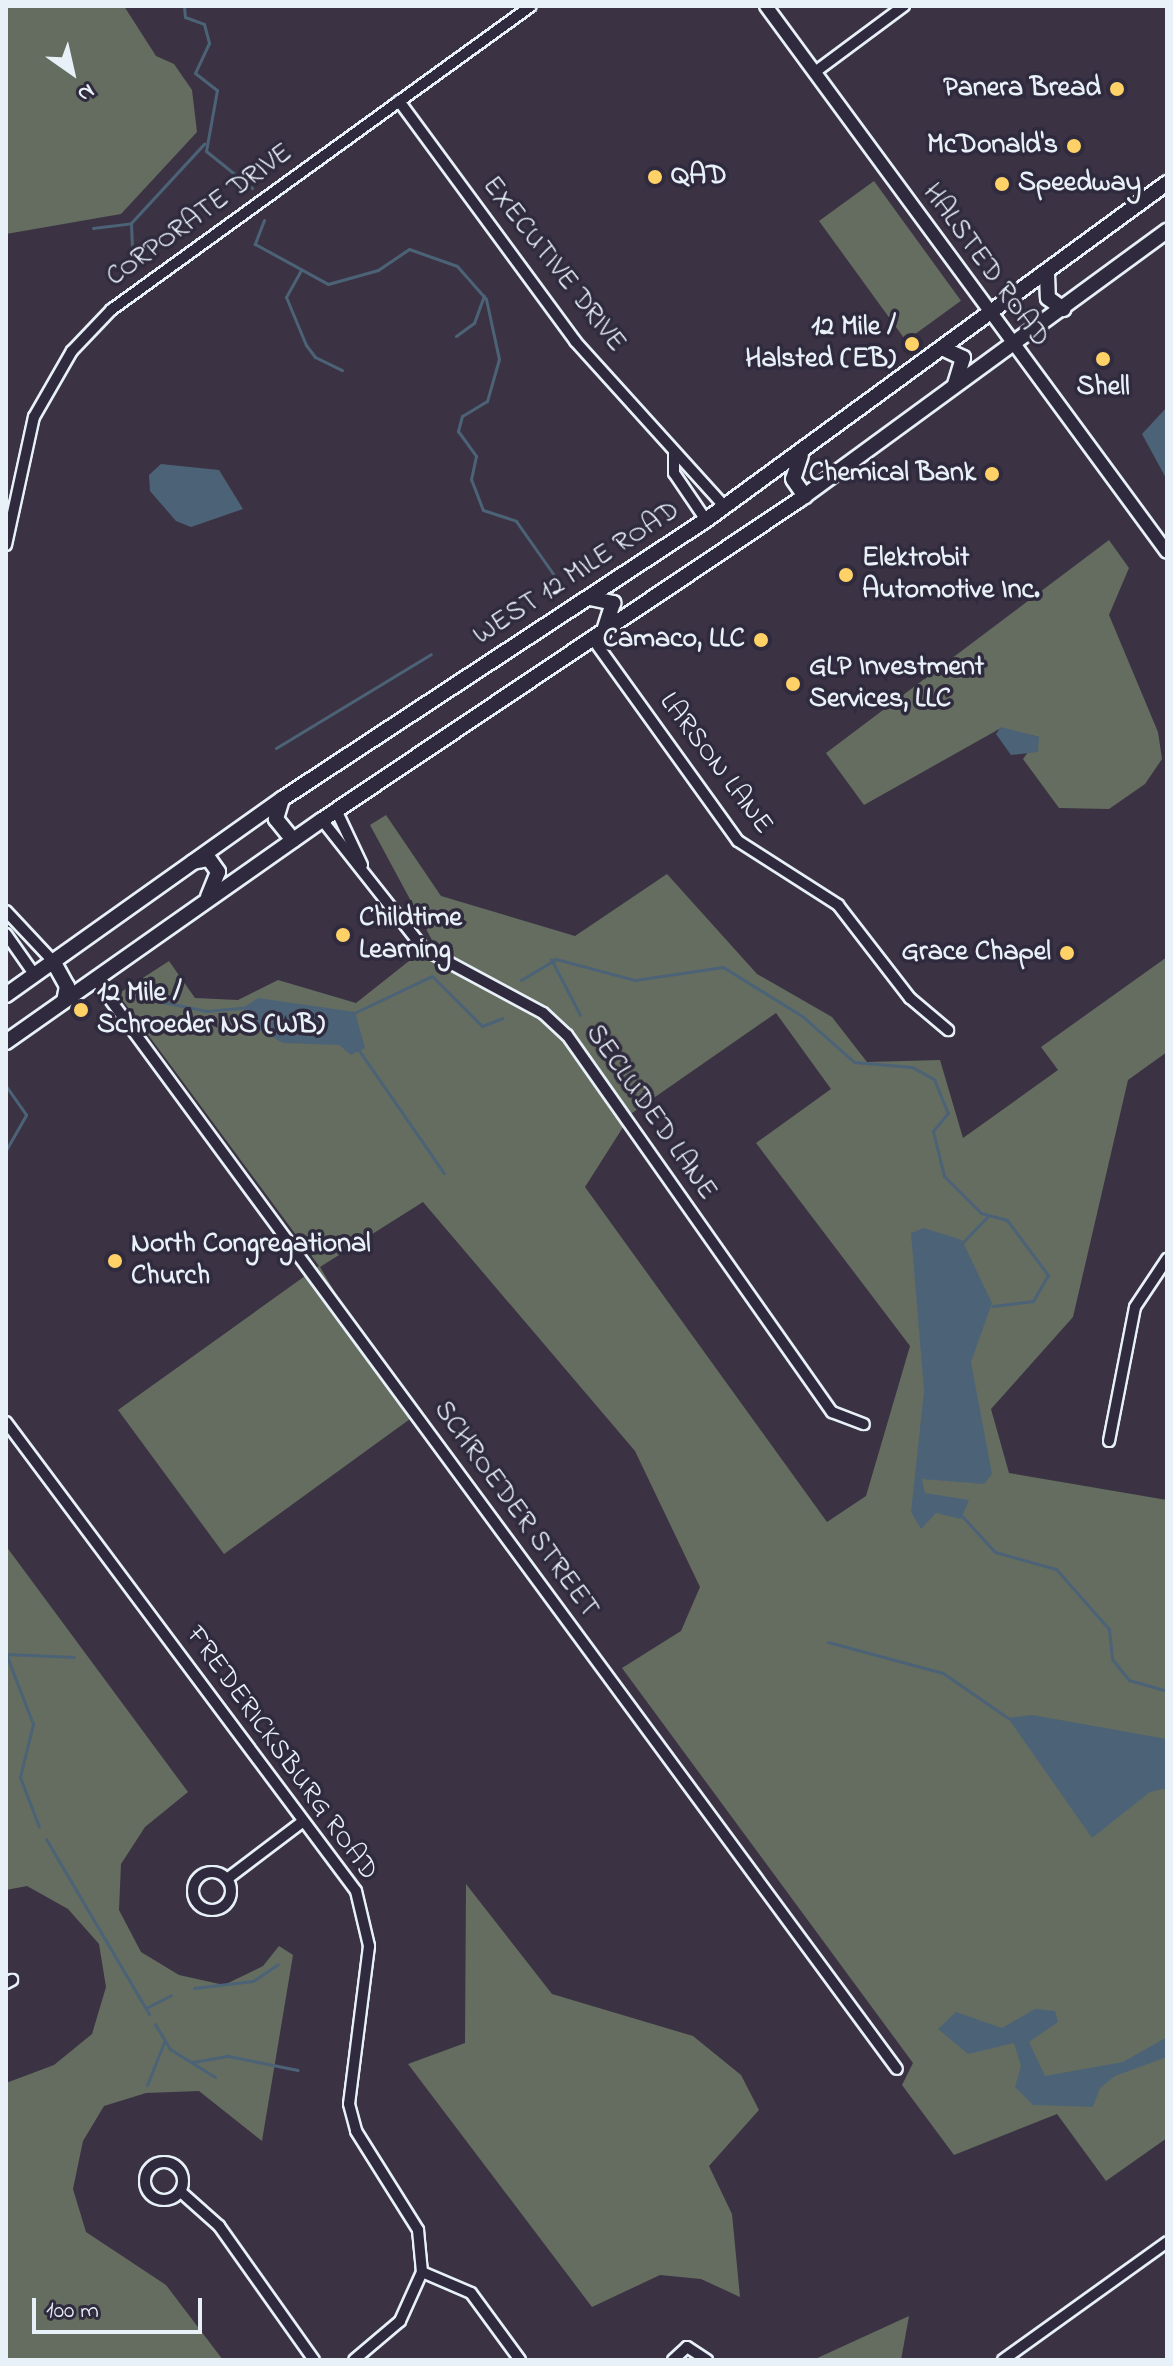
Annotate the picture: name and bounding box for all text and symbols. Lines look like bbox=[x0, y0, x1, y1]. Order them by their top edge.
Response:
north arrow bbox=[32, 32, 112, 112]
place label: Panera Bread bbox=[943, 72, 1101, 106]
text: N bbox=[70, 74, 101, 109]
marker: Panera Bread bbox=[1108, 80, 1126, 98]
place label: McDonald's bbox=[927, 129, 1058, 163]
street label: CORPORATE DRIVE bbox=[100, 137, 300, 295]
marker: McDonald's bbox=[1065, 137, 1083, 155]
place label: QAD bbox=[671, 160, 727, 194]
place label: Speedway bbox=[1018, 167, 1141, 201]
marker: QAD bbox=[646, 168, 664, 186]
street label: EXECUTIVE DRIVE bbox=[474, 170, 632, 360]
marker: Speedway bbox=[993, 175, 1011, 193]
street label: HALSTED ROAD bbox=[914, 177, 1056, 355]
place label: 12 Mile / Halsted (EB) bbox=[745, 311, 896, 377]
marker: 12 Mile / Halsted (EB) bbox=[903, 335, 921, 353]
marker: Shell bbox=[1094, 350, 1112, 368]
place label: Shell bbox=[1076, 371, 1130, 405]
place label: Chemical Bank bbox=[809, 457, 976, 491]
marker: Chemical Bank bbox=[983, 465, 1001, 483]
street label: WEST 12 MILE ROAD bbox=[467, 495, 687, 653]
place label: Elektrobit Automotive Inc. bbox=[862, 542, 1040, 608]
marker: Elektrobit Automotive Inc. bbox=[837, 566, 855, 584]
place label: Camaco, LLC bbox=[603, 623, 745, 657]
marker: Camaco, LLC bbox=[752, 631, 770, 649]
place label: GLP Investment Services, LLC bbox=[809, 651, 984, 717]
marker: GLP Investment Services, LLC bbox=[784, 675, 802, 693]
street label: LARSON LANE bbox=[651, 686, 779, 842]
place label: Childtime Learning bbox=[359, 902, 462, 968]
marker: Childtime Learning bbox=[334, 926, 352, 944]
place label: Grace Chapel bbox=[901, 936, 1051, 970]
marker: Grace Chapel bbox=[1058, 944, 1076, 962]
place label: 12 Mile / Schroeder NS (WB) bbox=[97, 977, 325, 1043]
marker: 12 Mile / Schroeder NS (WB) bbox=[72, 1001, 90, 1019]
street label: SECLUDED LANE bbox=[577, 1019, 723, 1207]
place label: North Congregational Church bbox=[131, 1228, 371, 1294]
marker: North Congregational Church bbox=[106, 1252, 124, 1270]
street label: SCHROEDER STREET bbox=[425, 1395, 605, 1625]
street label: FREDERICKSBURG ROAD bbox=[177, 1620, 385, 1888]
scale bar bbox=[36, 2282, 206, 2332]
text: 100 m bbox=[46, 2294, 99, 2329]

